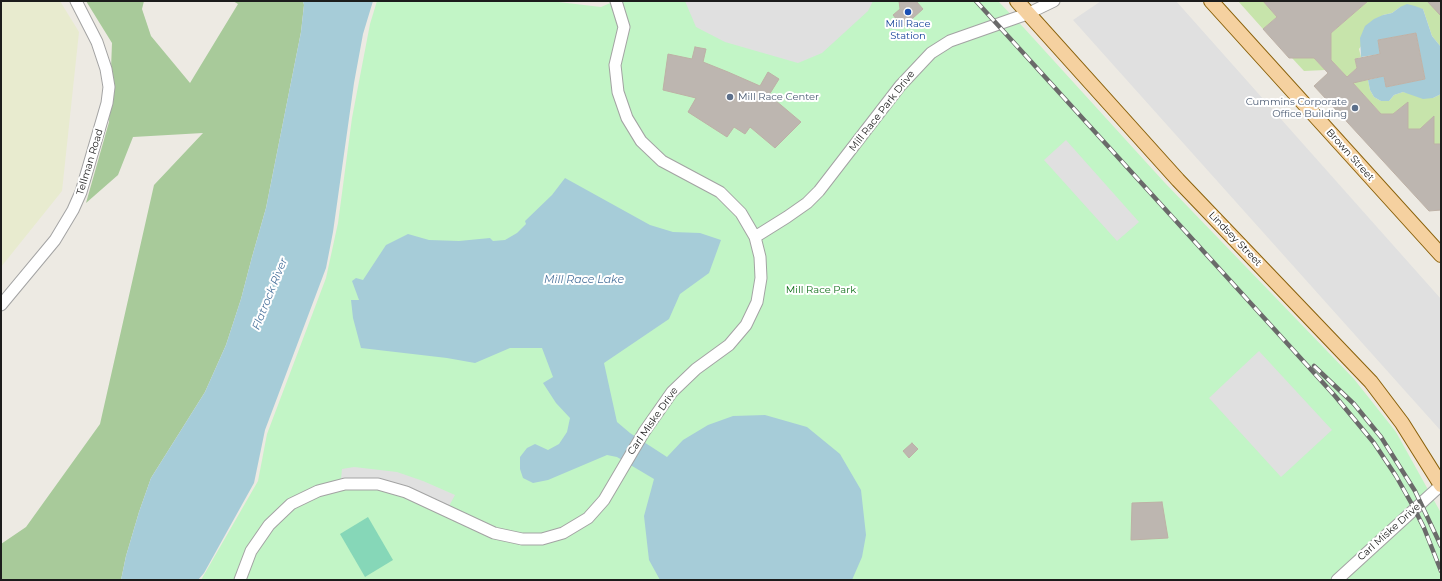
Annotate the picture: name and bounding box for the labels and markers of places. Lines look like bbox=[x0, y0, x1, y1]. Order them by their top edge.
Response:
marker: Mill Race Station bbox=[903, 7, 913, 17]
place label: Mill Race Station bbox=[886, 18, 930, 42]
place label: Mill Race Center bbox=[738, 91, 819, 103]
marker: Mill Race Center bbox=[725, 92, 735, 102]
place label: Cummins Corporate Office Building bbox=[1246, 96, 1347, 120]
marker: Cummins Corporate Office Building bbox=[1350, 103, 1360, 113]

